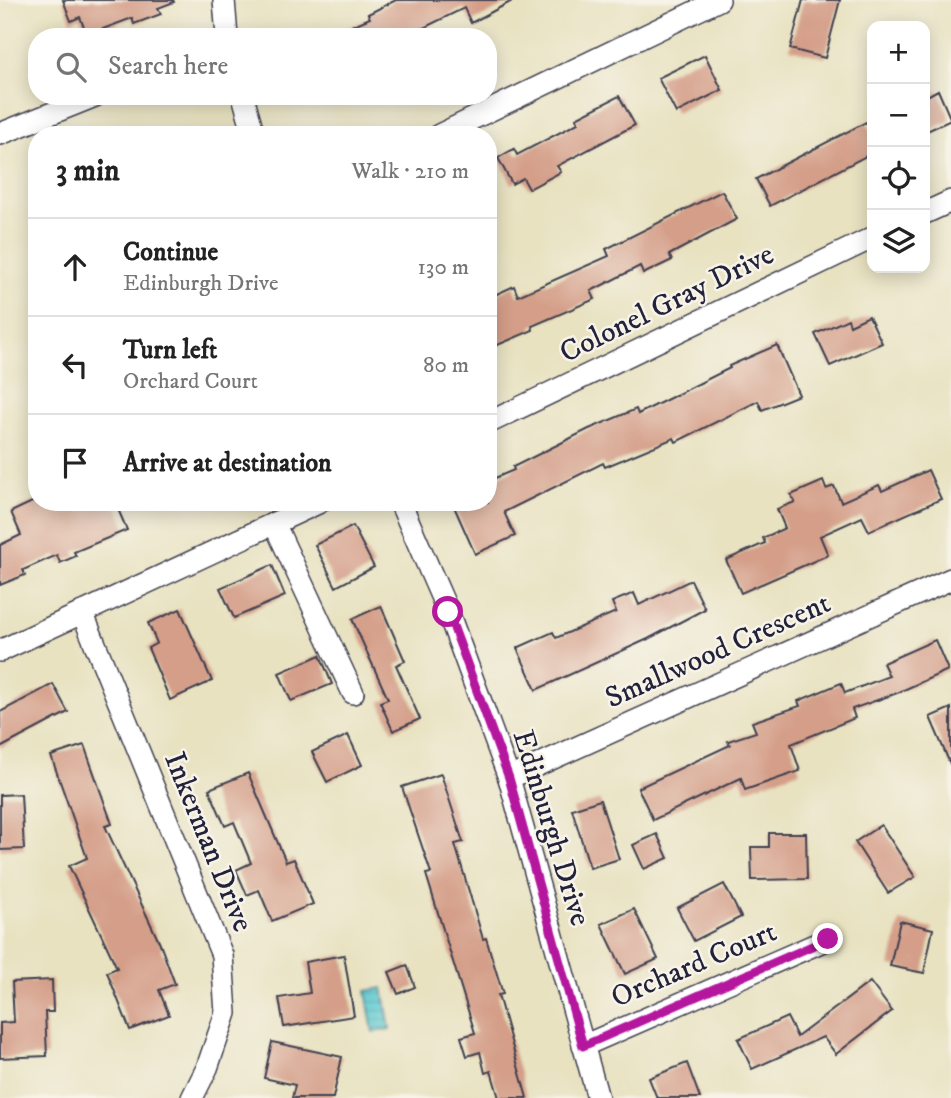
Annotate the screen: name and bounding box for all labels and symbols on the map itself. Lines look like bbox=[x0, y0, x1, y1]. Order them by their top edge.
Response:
street label: Colonel Gray Drive bbox=[554, 236, 780, 372]
street label: Smallwood Crescent bbox=[600, 585, 836, 717]
route start bbox=[432, 596, 463, 627]
street label: Edinburgh Drive bbox=[504, 726, 598, 930]
street label: Inkerman Drive bbox=[155, 747, 261, 937]
street label: Orchard Court bbox=[606, 914, 782, 1016]
route end bbox=[812, 923, 843, 954]

